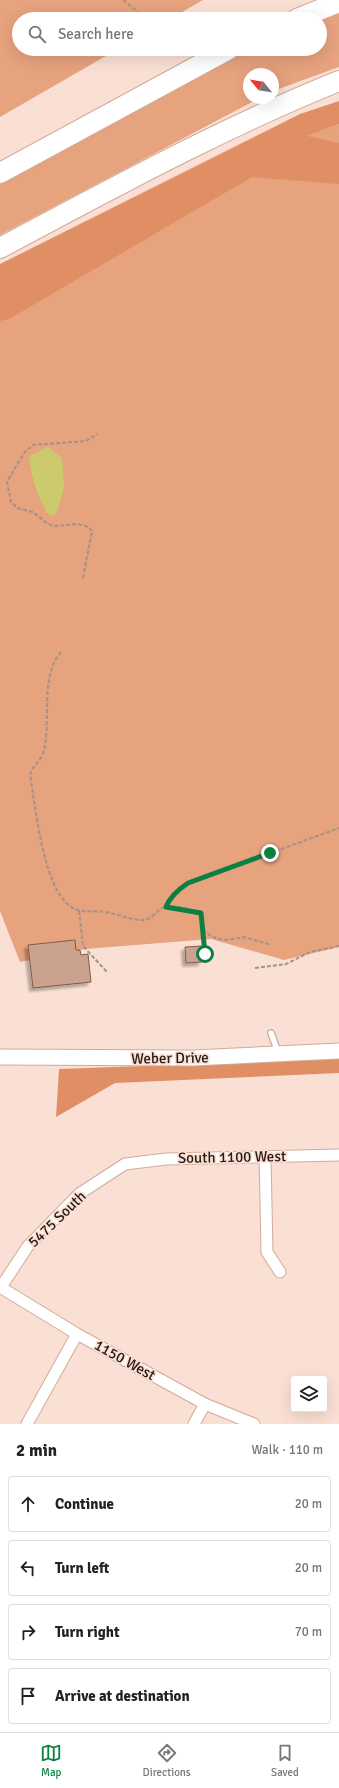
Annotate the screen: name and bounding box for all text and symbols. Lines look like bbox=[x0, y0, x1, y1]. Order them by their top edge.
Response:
search box bbox=[12, 12, 327, 56]
icon: search bbox=[26, 23, 48, 45]
text: Search here bbox=[58, 25, 134, 43]
north arrow bbox=[243, 68, 279, 104]
route end bbox=[261, 844, 279, 862]
route start bbox=[196, 945, 214, 963]
street label: Weber Drive bbox=[131, 1048, 209, 1068]
street label: South 1100 West bbox=[178, 1147, 286, 1167]
street label: 5475 South bbox=[24, 1187, 90, 1251]
street label: 1150 West bbox=[91, 1336, 159, 1384]
map controls bbox=[291, 1376, 327, 1412]
button: layers bbox=[291, 1376, 327, 1412]
text: 2 min bbox=[16, 1440, 57, 1461]
text: Walk · 110 m bbox=[252, 1442, 323, 1458]
icon: ahead bbox=[17, 1493, 39, 1515]
text: Continue bbox=[55, 1495, 114, 1513]
text: 20 m bbox=[295, 1496, 322, 1512]
icon: left bbox=[17, 1557, 39, 1579]
text: Turn left bbox=[55, 1559, 109, 1577]
text: 20 m bbox=[295, 1560, 322, 1576]
icon: right bbox=[17, 1621, 39, 1643]
text: Turn right bbox=[55, 1623, 120, 1641]
text: 70 m bbox=[295, 1624, 322, 1640]
icon: arrive bbox=[17, 1685, 39, 1707]
text: Arrive at destination bbox=[55, 1687, 190, 1705]
tab: Map bbox=[40, 1742, 62, 1779]
tab: Directions bbox=[143, 1742, 191, 1779]
tab: Saved bbox=[271, 1742, 299, 1779]

